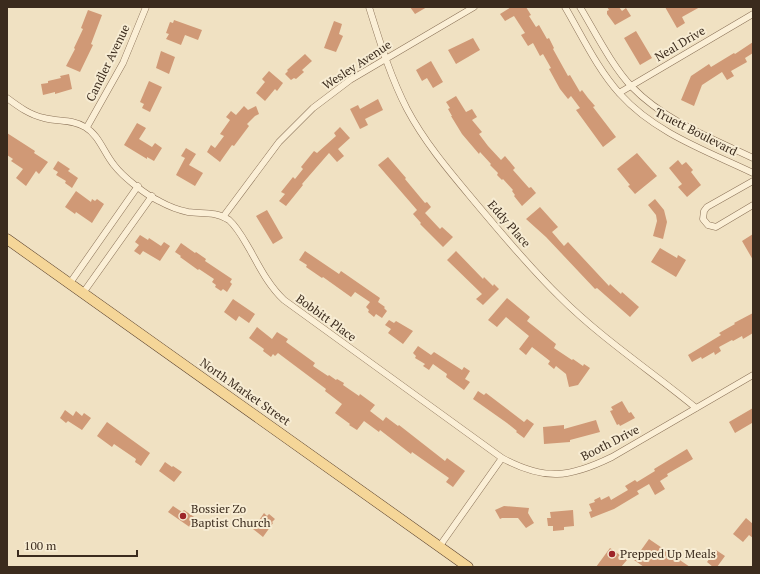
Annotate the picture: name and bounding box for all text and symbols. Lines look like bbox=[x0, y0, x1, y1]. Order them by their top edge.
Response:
street label: Candler Avenue bbox=[82, 22, 133, 104]
street label: Neal Drive bbox=[652, 23, 708, 64]
street label: Wesley Avenue bbox=[319, 37, 394, 92]
street label: Truett Boulevard bbox=[653, 104, 740, 159]
street label: Eddy Place bbox=[485, 197, 534, 250]
street label: Bobbitt Place bbox=[293, 291, 359, 344]
street label: North Market Street bbox=[197, 355, 294, 429]
street label: Booth Drive bbox=[578, 421, 641, 464]
place label: Bossier Zo Baptist Church bbox=[191, 501, 271, 530]
marker: Bossier Zo Baptist Church bbox=[178, 511, 188, 521]
scale bar bbox=[18, 532, 137, 558]
text: 100 m bbox=[24, 538, 57, 553]
place label: Prepped Up Meals bbox=[620, 546, 716, 561]
marker: Prepped Up Meals bbox=[607, 549, 617, 559]

